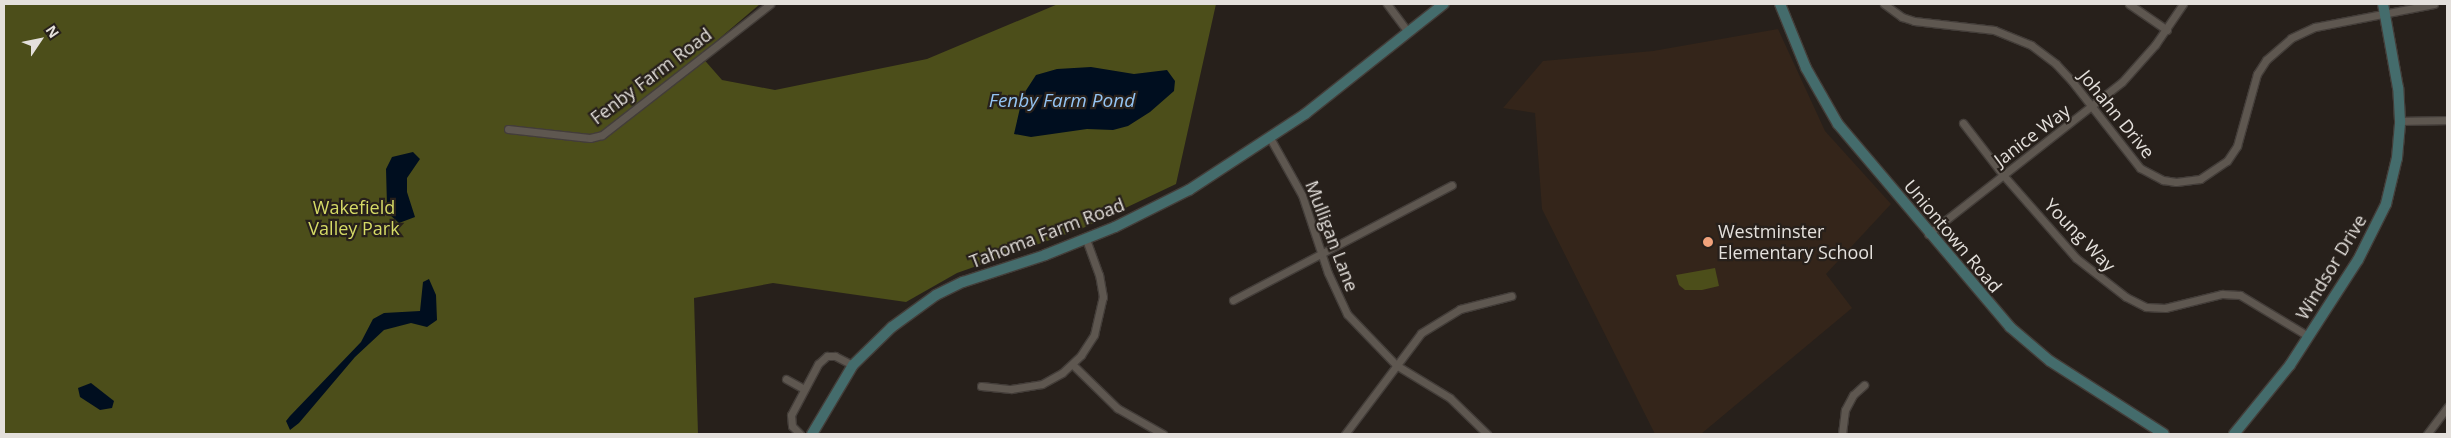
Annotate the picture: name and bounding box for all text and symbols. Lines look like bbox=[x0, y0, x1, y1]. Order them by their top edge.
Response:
north arrow bbox=[15, 15, 65, 65]
text: N bbox=[42, 21, 64, 41]
street label: Fenby Farm Road bbox=[586, 23, 716, 129]
street label: Johahn Drive bbox=[2075, 65, 2159, 163]
water label: Fenby Farm Pond bbox=[989, 90, 1135, 112]
street label: Janice Way bbox=[1990, 99, 2074, 171]
street label: Uniontown Road bbox=[1900, 175, 2006, 297]
street label: Mulligan Lane bbox=[1301, 178, 1363, 294]
street label: Tahoma Farm Road bbox=[967, 194, 1127, 272]
street label: Young Way bbox=[2040, 194, 2120, 276]
park label: Wakefield Valley Park bbox=[308, 197, 400, 240]
street label: Windsor Drive bbox=[2291, 211, 2371, 323]
place label: Westminster Elementary School bbox=[1718, 221, 1874, 264]
marker: Westminster Elementary School bbox=[1702, 236, 1714, 248]

